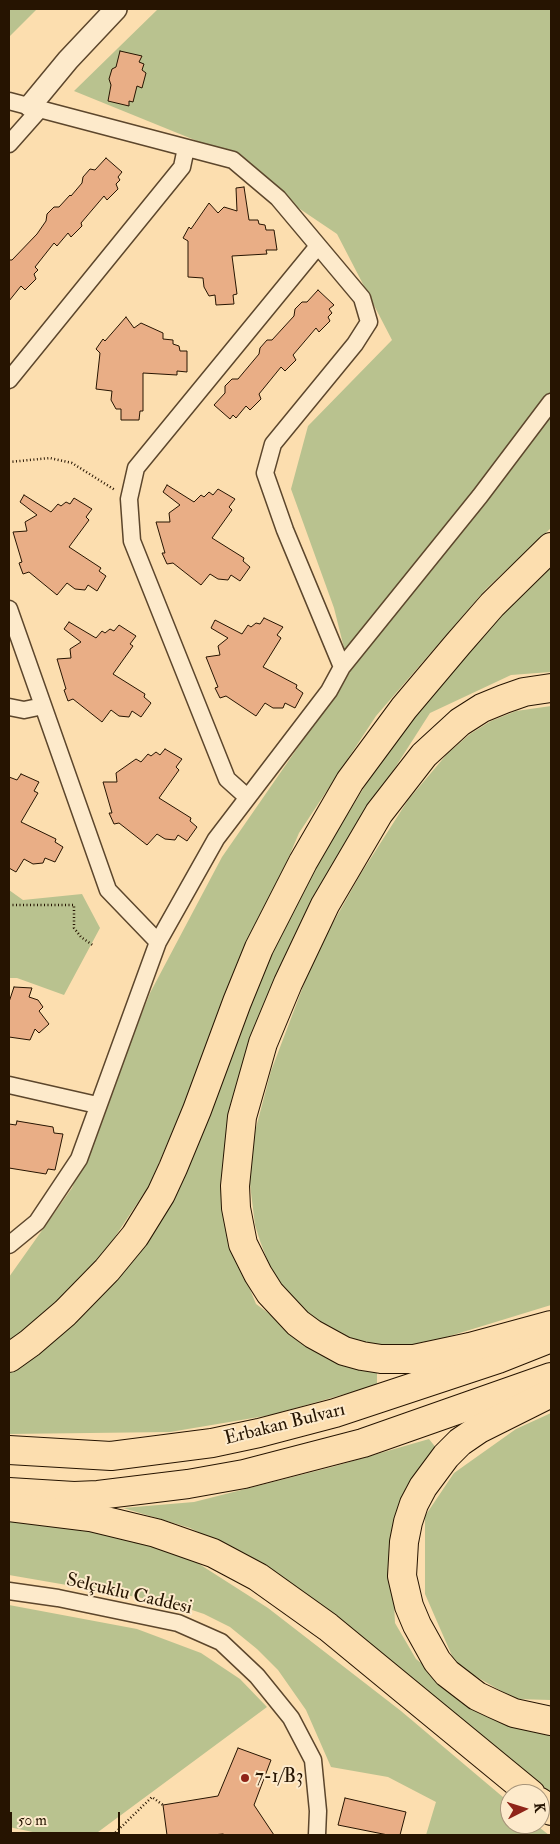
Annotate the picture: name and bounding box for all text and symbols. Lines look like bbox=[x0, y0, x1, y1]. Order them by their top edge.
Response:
street label: Erbakan Bulvarı bbox=[222, 1399, 348, 1451]
street label: Selçuklu Caddesi bbox=[64, 1569, 194, 1621]
place label: 7-1/B3 bbox=[255, 1767, 303, 1789]
marker: 7-1/B3 bbox=[239, 1772, 251, 1784]
north arrow bbox=[500, 1784, 550, 1834]
scale bar bbox=[12, 1802, 122, 1834]
text: K bbox=[531, 1802, 548, 1813]
text: 50 m bbox=[18, 1811, 47, 1830]

